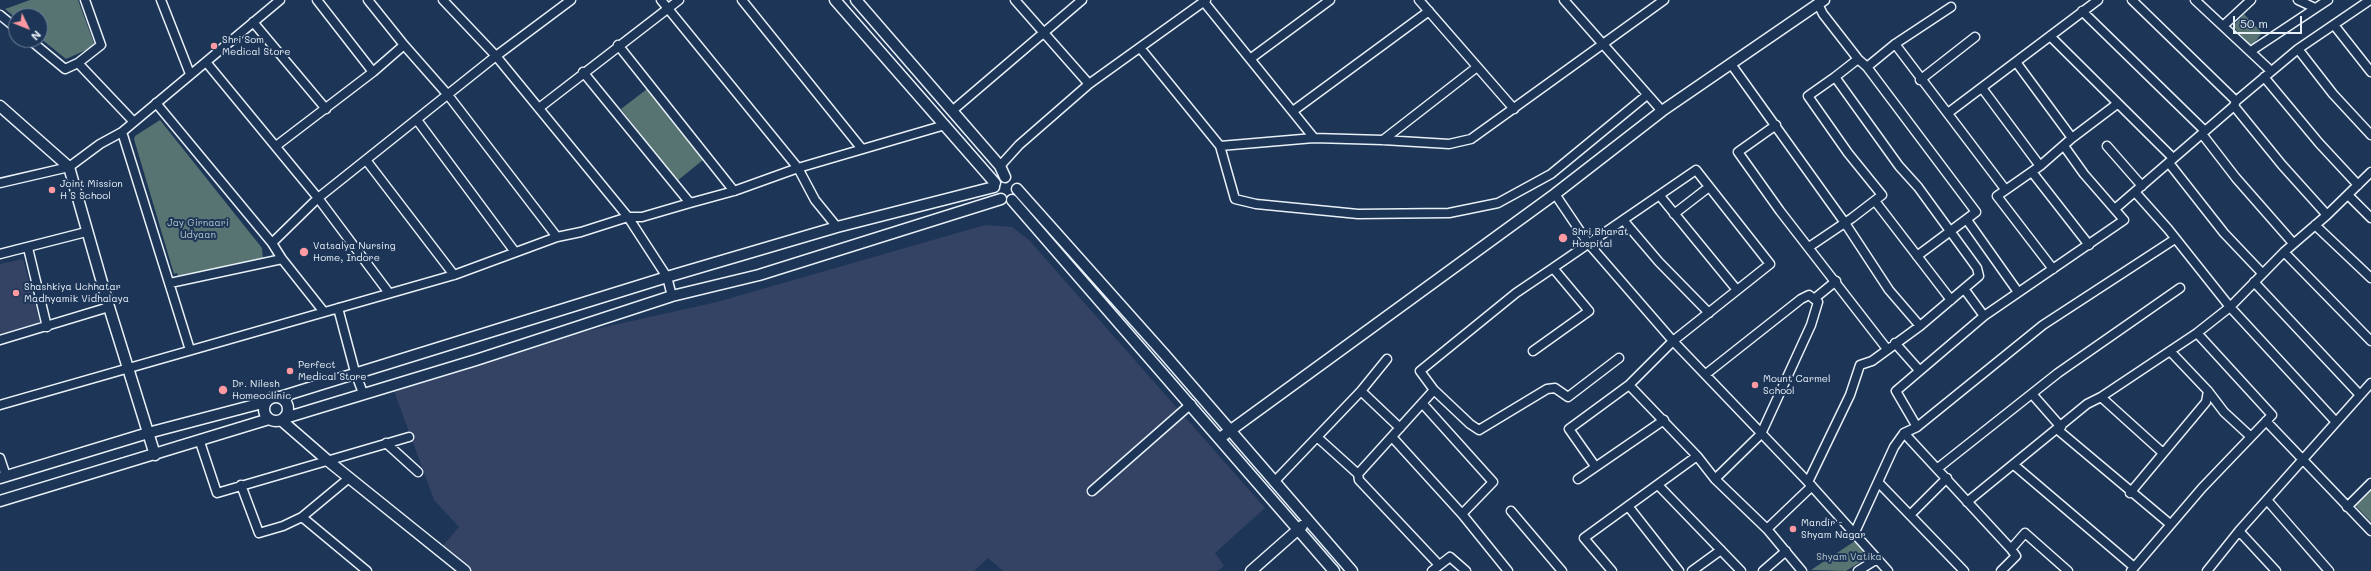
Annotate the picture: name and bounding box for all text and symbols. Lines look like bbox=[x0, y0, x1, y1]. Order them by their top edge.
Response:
north arrow bbox=[8, 8, 48, 48]
scale bar bbox=[2235, 8, 2304, 34]
text: 50 m bbox=[2240, 15, 2268, 31]
text: N bbox=[28, 28, 45, 44]
place label: Shri Som Medical Store bbox=[222, 34, 291, 58]
marker: Shri Som Medical Store bbox=[209, 41, 219, 51]
place label: Joint Mission H S School bbox=[60, 178, 123, 202]
marker: Joint Mission H S School bbox=[47, 185, 57, 195]
park label: Jay Girnaari Udyaan bbox=[167, 217, 229, 240]
place label: Shri Bharat Hospital bbox=[1572, 226, 1628, 250]
marker: Shri Bharat Hospital bbox=[1557, 232, 1569, 244]
place label: Vatsalya Nursing Home, Indore bbox=[313, 240, 395, 264]
marker: Vatsalya Nursing Home, Indore bbox=[298, 246, 310, 258]
place label: Shashkiya Uchhatar Madhyamik Vidhalaya bbox=[24, 281, 129, 304]
marker: Shashkiya Uchhatar Madhyamik Vidhalaya bbox=[11, 288, 21, 298]
place label: Perfect Medical Store bbox=[298, 359, 367, 382]
marker: Perfect Medical Store bbox=[285, 366, 295, 376]
place label: Mount Carmel School bbox=[1763, 373, 1831, 396]
place label: Dr. Nilesh Homeoclinic bbox=[232, 378, 291, 402]
marker: Mount Carmel School bbox=[1750, 380, 1760, 390]
marker: Dr. Nilesh Homeoclinic bbox=[217, 384, 229, 396]
place label: Mandir - Shyam Nagar bbox=[1801, 517, 1866, 540]
marker: Mandir - Shyam Nagar bbox=[1788, 524, 1798, 534]
park label: Shyam Vatika bbox=[1816, 551, 1882, 563]

